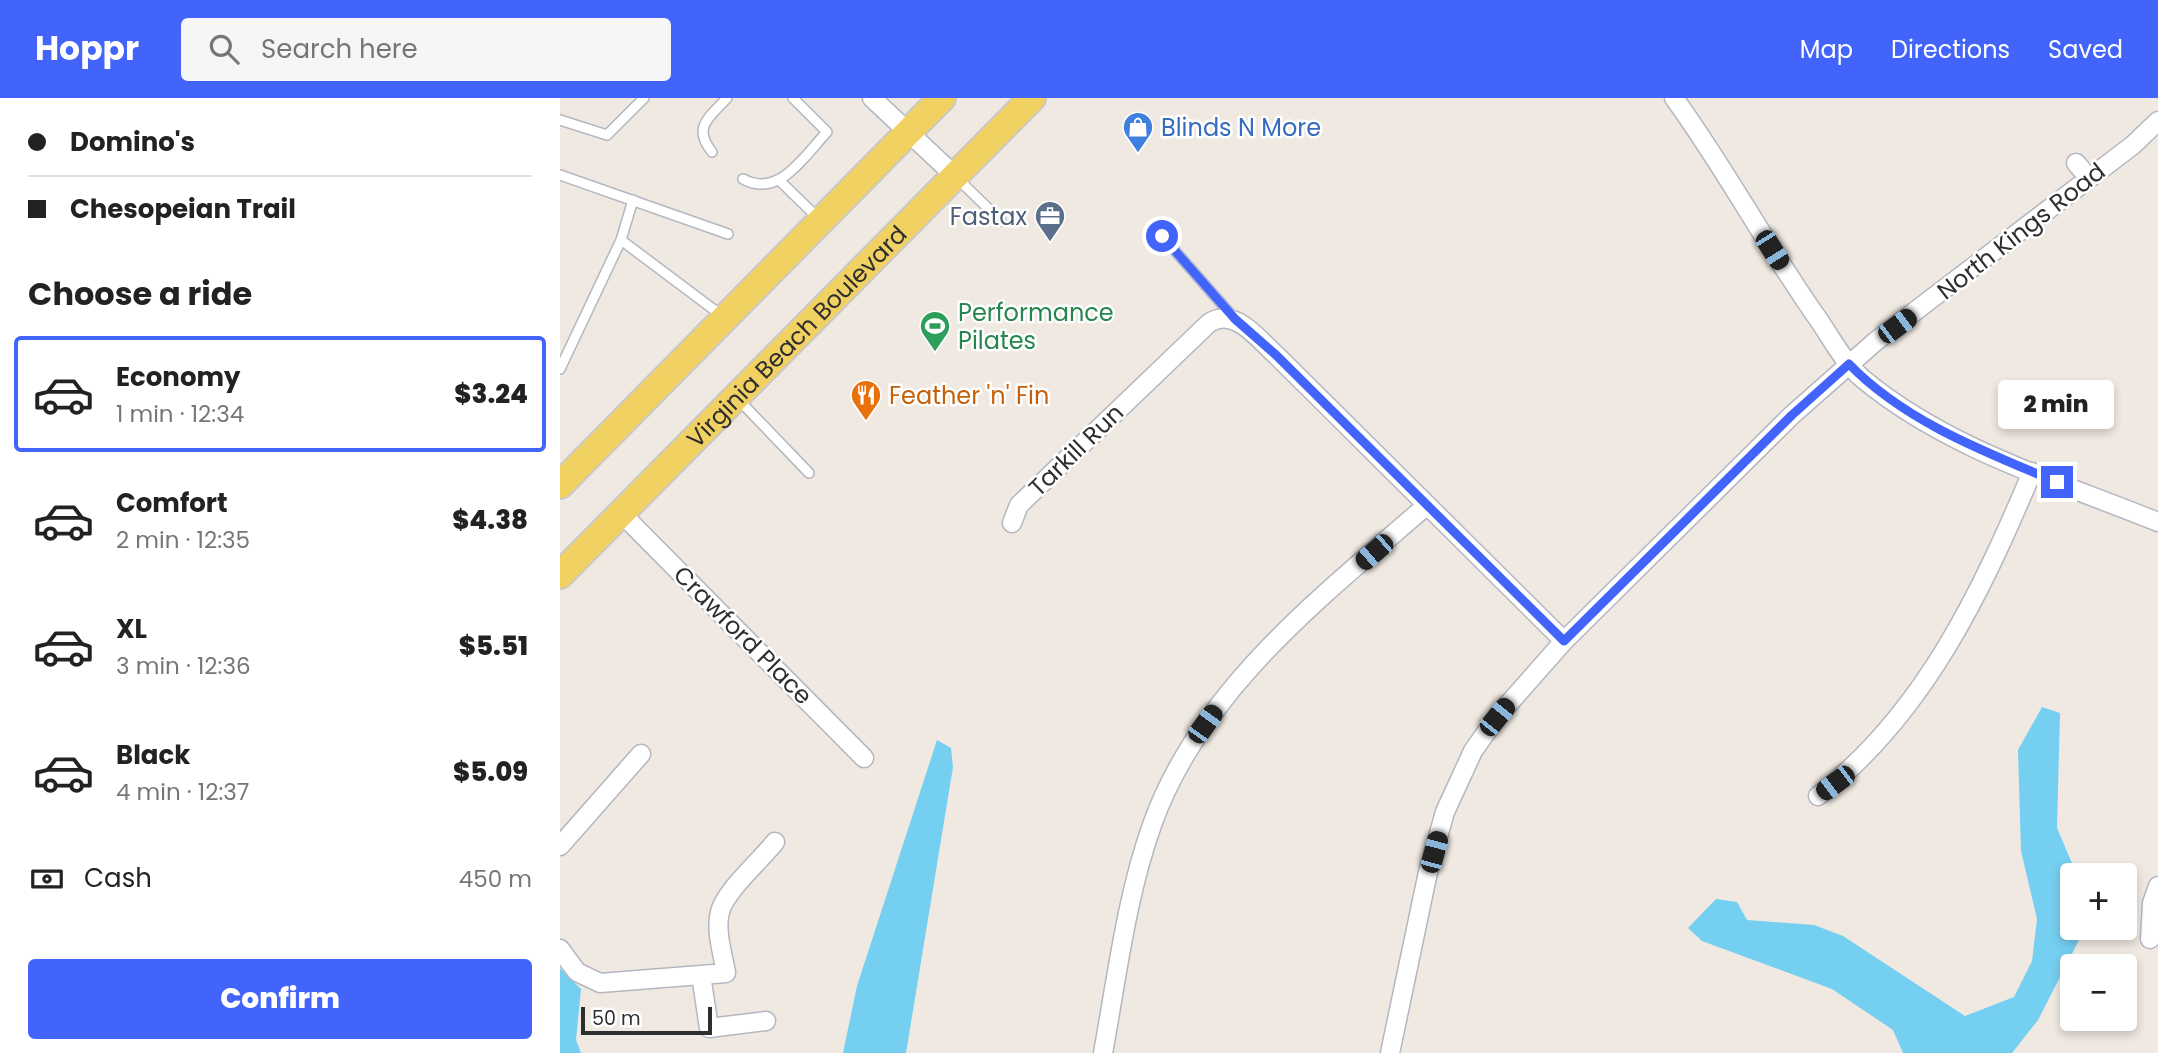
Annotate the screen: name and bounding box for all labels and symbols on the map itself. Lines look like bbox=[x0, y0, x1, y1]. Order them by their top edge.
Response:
shop icon: Blinds N More bbox=[1121, 110, 1155, 154]
place label: Blinds N More bbox=[1161, 111, 1321, 144]
street label: North Kings Road bbox=[1930, 155, 2112, 307]
office icon: Fastax bbox=[1033, 199, 1067, 243]
place label: Fastax bbox=[950, 200, 1027, 233]
street label: Virginia Beach Boulevard bbox=[679, 218, 914, 455]
route start bbox=[1146, 220, 1178, 252]
car bbox=[1752, 227, 1793, 273]
place label: Performance Pilates bbox=[958, 296, 1114, 357]
car bbox=[1874, 305, 1921, 347]
sports icon: Performance Pilates bbox=[918, 309, 952, 353]
restaurant icon: Feather 'n' Fin bbox=[849, 378, 883, 422]
place label: Feather 'n' Fin bbox=[889, 379, 1049, 412]
callout: 2 min bbox=[1999, 380, 2115, 430]
street label: Tarkill Run bbox=[1021, 396, 1131, 504]
route end bbox=[2041, 466, 2073, 498]
car bbox=[1352, 530, 1397, 574]
street label: Crawford Place bbox=[666, 558, 820, 712]
car bbox=[1476, 694, 1519, 740]
car bbox=[1185, 701, 1226, 747]
car bbox=[1812, 762, 1859, 804]
car bbox=[1419, 829, 1450, 875]
scale bar bbox=[581, 1004, 712, 1036]

